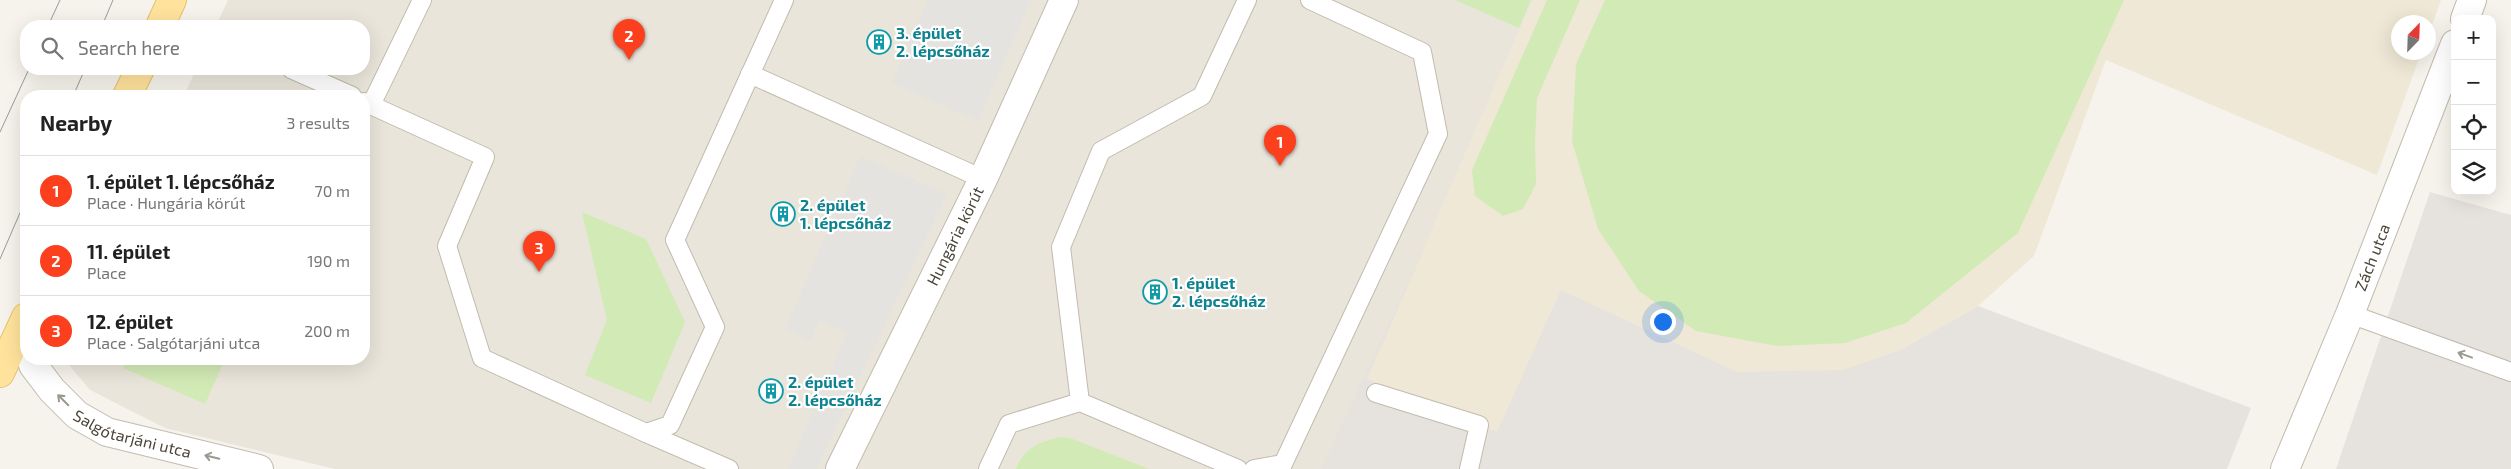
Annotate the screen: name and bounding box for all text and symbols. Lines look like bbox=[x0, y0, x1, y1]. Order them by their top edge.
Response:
north arrow bbox=[2391, 15, 2436, 60]
map controls bbox=[2451, 15, 2496, 195]
button: + bbox=[2451, 15, 2496, 60]
pin: 2 bbox=[613, 19, 645, 60]
search box bbox=[20, 20, 370, 75]
place label: 3. épület 2. lépcsőház bbox=[896, 23, 990, 60]
building icon: 3. épület 2. lépcsőház bbox=[866, 29, 892, 55]
icon: search bbox=[38, 34, 66, 62]
text: Search here bbox=[78, 36, 180, 59]
button: − bbox=[2451, 60, 2496, 105]
button: locate bbox=[2451, 105, 2496, 150]
text: Nearby bbox=[40, 110, 112, 135]
text: 3 results bbox=[287, 113, 350, 132]
pin: 1 bbox=[1264, 125, 1296, 166]
button: layers bbox=[2451, 150, 2496, 195]
text: 1. épület 1. lépcsőház bbox=[87, 170, 275, 193]
text: 1 bbox=[53, 181, 59, 200]
text: 70 m bbox=[315, 181, 350, 200]
street label: Hungária körút bbox=[922, 183, 987, 288]
text: Place · Hungária körút bbox=[87, 193, 245, 212]
place label: 2. épület 1. lépcsőház bbox=[800, 195, 891, 232]
building icon: 2. épület 1. lépcsőház bbox=[770, 201, 796, 227]
street label: Zách utca bbox=[2350, 221, 2393, 293]
pin: 3 bbox=[523, 231, 555, 272]
text: 11. épület bbox=[87, 240, 170, 263]
text: 2 bbox=[51, 251, 61, 270]
text: 190 m bbox=[307, 251, 350, 270]
text: Place bbox=[87, 263, 126, 282]
place label: 1. épület 2. lépcsőház bbox=[1172, 273, 1266, 310]
building icon: 1. épület 2. lépcsőház bbox=[1142, 279, 1168, 305]
your location bbox=[1650, 309, 1676, 335]
text: 12. épület bbox=[87, 310, 173, 333]
text: 3 bbox=[51, 321, 61, 340]
text: 200 m bbox=[304, 321, 350, 340]
text: Place · Salgótarjáni utca bbox=[87, 333, 260, 352]
one-way arrow bbox=[2458, 350, 2473, 359]
place label: 2. épület 2. lépcsőház bbox=[788, 372, 882, 409]
building icon: 2. épület 2. lépcsőház bbox=[758, 378, 784, 404]
one-way arrow bbox=[57, 394, 69, 407]
street label: Salgótarjáni utca bbox=[70, 405, 193, 461]
one-way arrow bbox=[204, 452, 220, 461]

